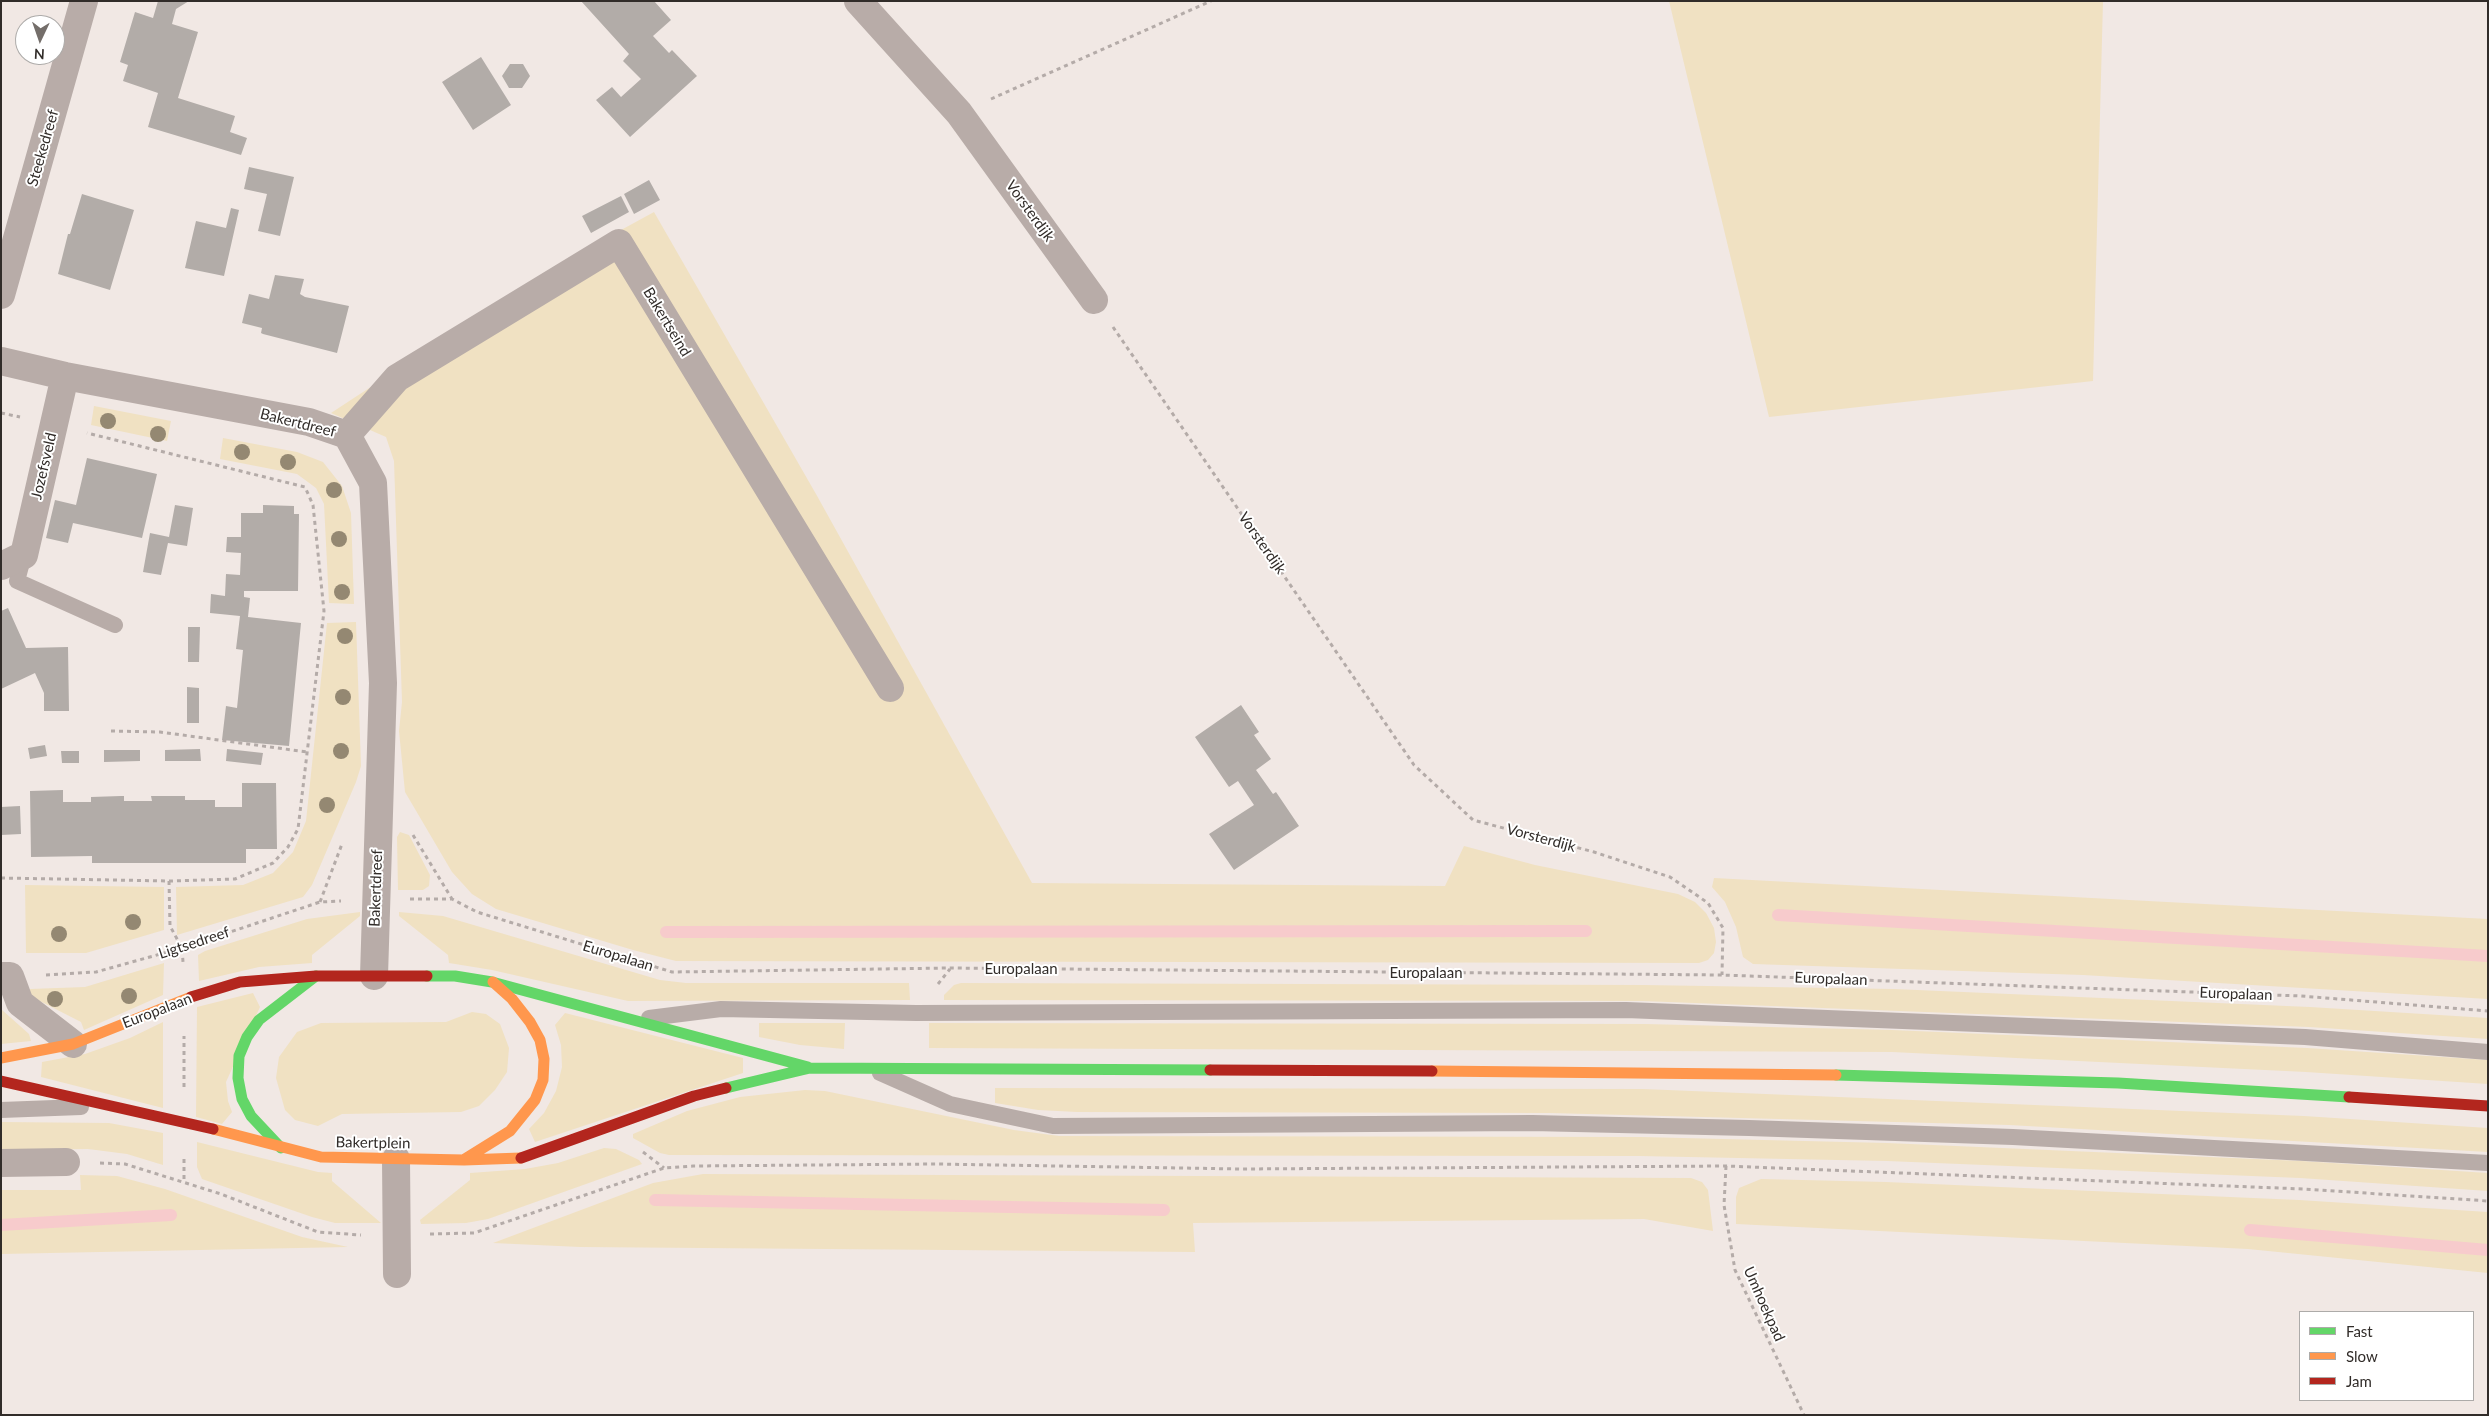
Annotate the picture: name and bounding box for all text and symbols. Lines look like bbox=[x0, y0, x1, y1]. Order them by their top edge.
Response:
north arrow bbox=[15, 15, 65, 65]
text: N bbox=[33, 46, 45, 63]
street label: Steekedreef bbox=[24, 108, 62, 188]
street label: Vorsterdijk bbox=[1002, 177, 1058, 245]
street label: Bakertseind bbox=[639, 284, 695, 360]
street label: Bakertdreef bbox=[258, 405, 338, 441]
street label: Jozefsveld bbox=[28, 431, 60, 501]
street label: Vorsterdijk bbox=[1234, 509, 1290, 577]
street label: Vorsterdijk bbox=[1504, 820, 1578, 856]
street label: Bakertdreef bbox=[366, 849, 386, 927]
street label: Ligtsedreef bbox=[156, 923, 232, 963]
street label: Europalaan bbox=[580, 937, 656, 975]
street label: Europalaan bbox=[984, 960, 1058, 978]
street label: Europalaan bbox=[1389, 964, 1463, 982]
street label: Europalaan bbox=[1794, 969, 1868, 989]
street label: Europalaan bbox=[2199, 984, 2273, 1004]
street label: Europalaan bbox=[120, 990, 194, 1032]
street label: Bakertplein bbox=[335, 1133, 411, 1153]
street label: Umhoekpad bbox=[1740, 1264, 1788, 1344]
legend bbox=[2299, 1311, 2474, 1401]
text: Fast bbox=[2346, 1322, 2373, 1340]
text: Slow bbox=[2346, 1347, 2378, 1365]
text: Jam bbox=[2346, 1372, 2372, 1390]

